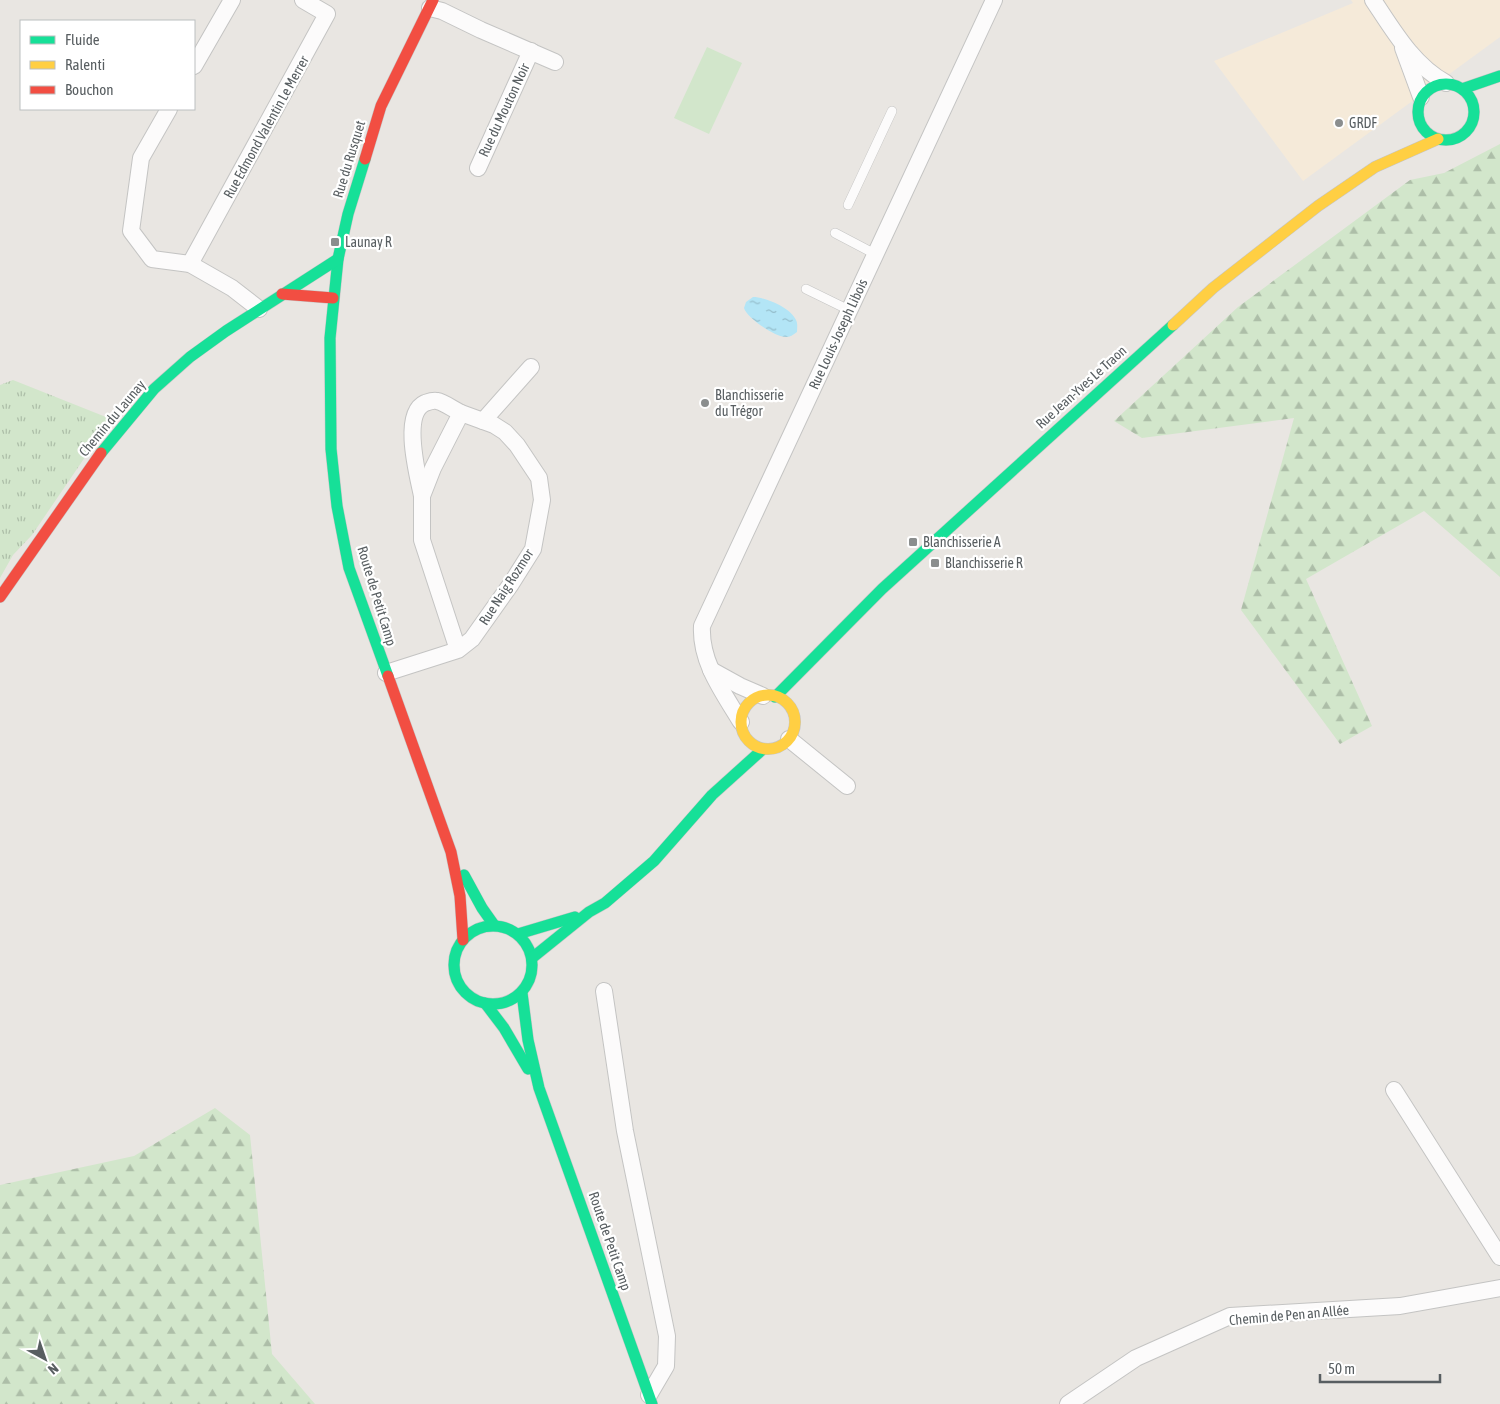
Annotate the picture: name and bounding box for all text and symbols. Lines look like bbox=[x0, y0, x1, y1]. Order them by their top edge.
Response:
legend bbox=[20, 20, 195, 110]
text: Fluide bbox=[65, 31, 100, 48]
street label: Rue Edmond Valentin Le Merrer bbox=[220, 52, 312, 201]
text: Ralenti bbox=[65, 56, 105, 73]
street label: Rue du Mouton Noir bbox=[475, 60, 533, 159]
text: Bouchon bbox=[65, 81, 114, 98]
place label: GRDF bbox=[1349, 115, 1377, 131]
marker: GRDF bbox=[1333, 117, 1345, 129]
street label: Rue du Rusquet bbox=[330, 118, 368, 200]
place label: Launay R bbox=[345, 234, 392, 250]
marker: Launay R bbox=[329, 236, 341, 248]
street label: Rue Louis-Joseph Libois bbox=[805, 276, 871, 392]
street label: Rue Jean-Yves Le Traon bbox=[1032, 342, 1130, 432]
street label: Chemin du Launay bbox=[75, 376, 149, 459]
place label: Blanchisserie du Trégor bbox=[715, 387, 784, 419]
marker: Blanchisserie du Trégor bbox=[699, 397, 711, 409]
place label: Blanchisserie A bbox=[923, 534, 1001, 550]
marker: Blanchisserie A bbox=[907, 536, 919, 548]
street label: Route de Petit Camp bbox=[354, 544, 400, 648]
street label: Rue Naig Rozmor bbox=[476, 545, 537, 628]
place label: Blanchisserie R bbox=[945, 555, 1023, 571]
marker: Blanchisserie R bbox=[929, 557, 941, 569]
street label: Route de Petit Camp bbox=[586, 1190, 634, 1293]
street label: Chemin de Pen an Allée bbox=[1228, 1302, 1350, 1328]
north arrow bbox=[20, 1334, 70, 1384]
scale bar bbox=[1320, 1352, 1440, 1384]
text: N bbox=[45, 1360, 62, 1378]
text: 50 m bbox=[1328, 1360, 1355, 1377]

